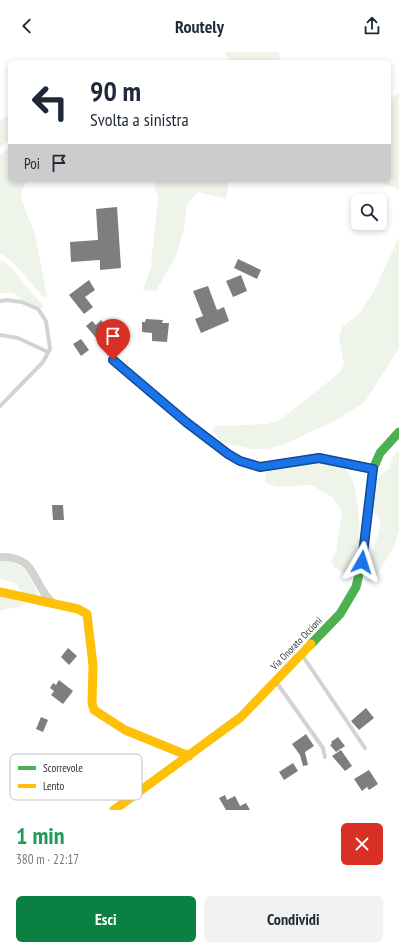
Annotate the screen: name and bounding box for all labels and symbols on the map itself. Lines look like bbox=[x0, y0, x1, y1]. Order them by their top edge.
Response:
pin bbox=[96, 319, 130, 360]
position arrow bbox=[341, 541, 383, 583]
street label: Via Onorato Occioni bbox=[267, 614, 325, 673]
legend bbox=[10, 754, 142, 800]
text: Scorrevole bbox=[43, 761, 83, 775]
text: Lento bbox=[43, 779, 64, 793]

